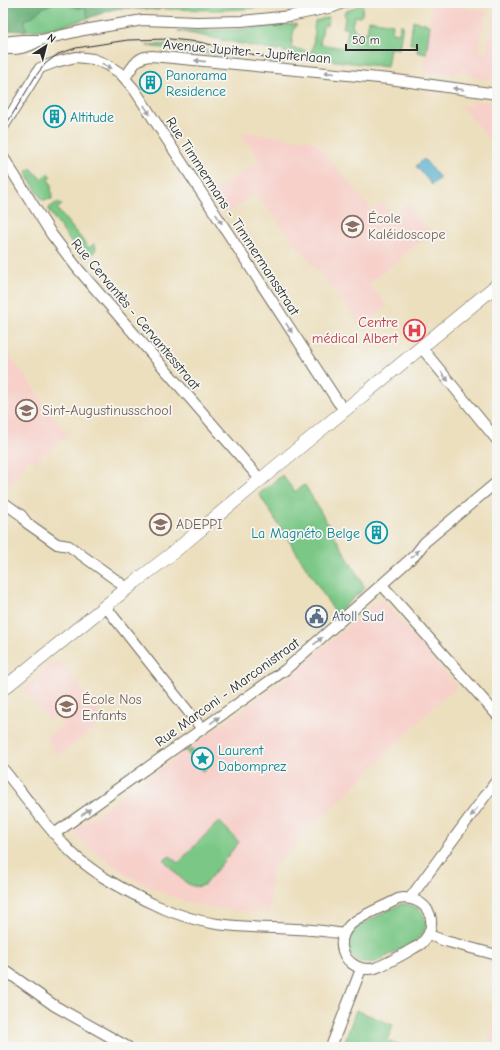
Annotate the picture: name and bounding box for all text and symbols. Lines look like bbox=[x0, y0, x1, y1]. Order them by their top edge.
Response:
north arrow bbox=[26, 26, 66, 66]
scale bar bbox=[346, 26, 417, 52]
text: N bbox=[45, 31, 58, 46]
text: 50 m bbox=[352, 33, 380, 47]
street label: Avenue Jupiter - Jupiterlaan bbox=[162, 36, 331, 67]
one-way arrow bbox=[194, 58, 206, 64]
one-way arrow bbox=[102, 63, 113, 69]
place label: Panorama Residence bbox=[166, 67, 227, 100]
building icon: Panorama Residence bbox=[137, 70, 163, 96]
one-way arrow bbox=[323, 70, 335, 77]
one-way arrow bbox=[452, 86, 464, 92]
building icon: Altitude bbox=[41, 104, 67, 130]
one-way arrow bbox=[143, 105, 151, 115]
place label: Altitude bbox=[70, 109, 114, 126]
street label: Rue Timmermans - Timmermansstraat bbox=[162, 114, 304, 319]
place label: École Kaléidoscope bbox=[368, 210, 445, 243]
one-way arrow bbox=[215, 213, 222, 224]
school or university icon: École Kaléidoscope bbox=[340, 213, 366, 239]
street label: Rue Cervantès - Cervantesstraat bbox=[67, 235, 204, 394]
place label: Centre médical Albert bbox=[312, 314, 399, 347]
hospital icon: Centre médical Albert bbox=[401, 317, 427, 343]
one-way arrow bbox=[286, 322, 293, 333]
one-way arrow bbox=[441, 372, 450, 383]
school or university icon: Sint-Augustinusschool bbox=[13, 397, 39, 423]
place label: Sint-Augustinusschool bbox=[42, 402, 172, 419]
school or university icon: ADEPPI bbox=[147, 511, 173, 537]
place label: ADEPPI bbox=[176, 516, 223, 533]
building icon: La Magnéto Belge bbox=[363, 520, 389, 546]
place label: La Magnéto Belge bbox=[251, 525, 360, 542]
one-way arrow bbox=[410, 550, 419, 559]
public building icon: Atoll Sud bbox=[303, 603, 329, 629]
place label: Atoll Sud bbox=[332, 608, 384, 625]
street label: Rue Marconi - Marconistraat bbox=[152, 634, 304, 750]
one-way arrow bbox=[313, 637, 323, 646]
place label: École Nos Enfants bbox=[82, 691, 142, 724]
school or university icon: École Nos Enfants bbox=[54, 694, 80, 720]
one-way arrow bbox=[209, 716, 220, 724]
place label: Laurent Dabomprez bbox=[218, 742, 286, 775]
place icon: Laurent Dabomprez bbox=[189, 745, 215, 771]
one-way arrow bbox=[469, 806, 478, 817]
one-way arrow bbox=[81, 808, 91, 816]

